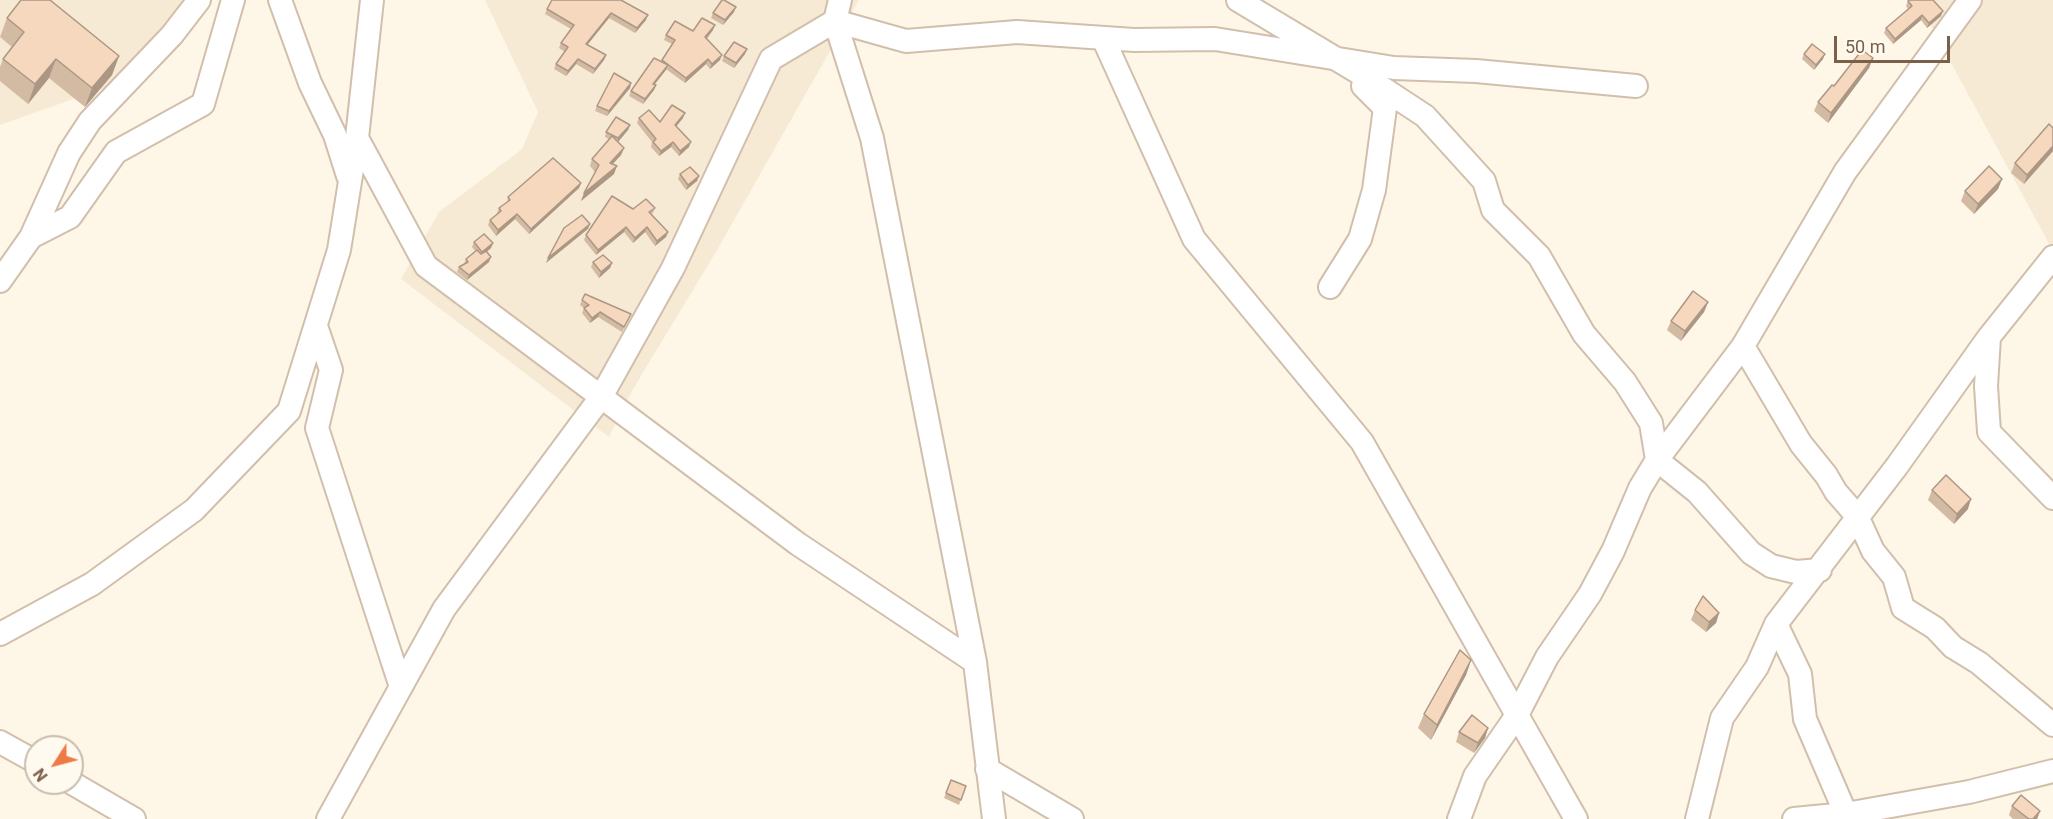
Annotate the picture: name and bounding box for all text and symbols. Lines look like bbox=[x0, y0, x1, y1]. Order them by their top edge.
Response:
scale bar bbox=[1837, 24, 1952, 62]
text: 50 m bbox=[1845, 36, 1885, 57]
north arrow bbox=[24, 735, 84, 795]
text: N bbox=[30, 765, 52, 785]

